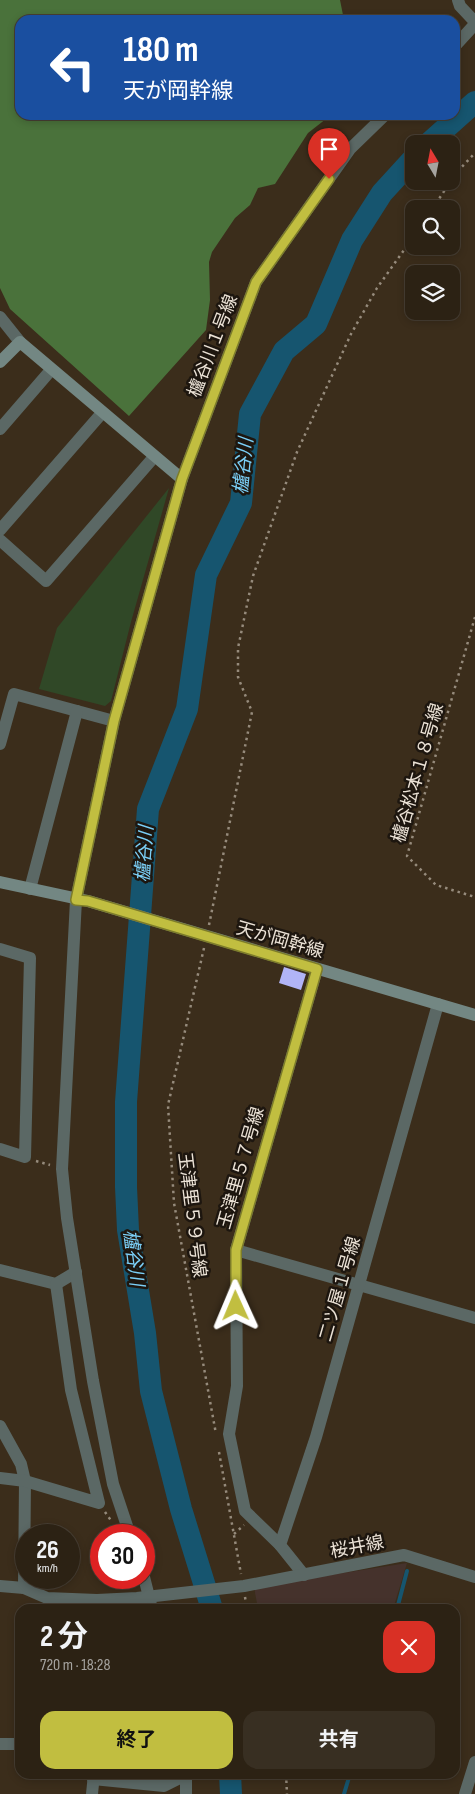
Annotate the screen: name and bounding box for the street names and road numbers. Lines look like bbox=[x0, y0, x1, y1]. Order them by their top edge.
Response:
street label: 櫨谷川１号線 bbox=[184, 292, 242, 400]
street label: 櫨谷松本１８号線 bbox=[388, 701, 448, 845]
street label: 天が岡幹線 bbox=[234, 918, 326, 962]
street label: 玉津里５７号線 bbox=[214, 1105, 268, 1231]
street label: 玉津里５９号線 bbox=[174, 1151, 210, 1279]
street label: 二ツ屋１号線 bbox=[315, 1234, 365, 1344]
street label: 桜井線 bbox=[328, 1532, 386, 1562]

